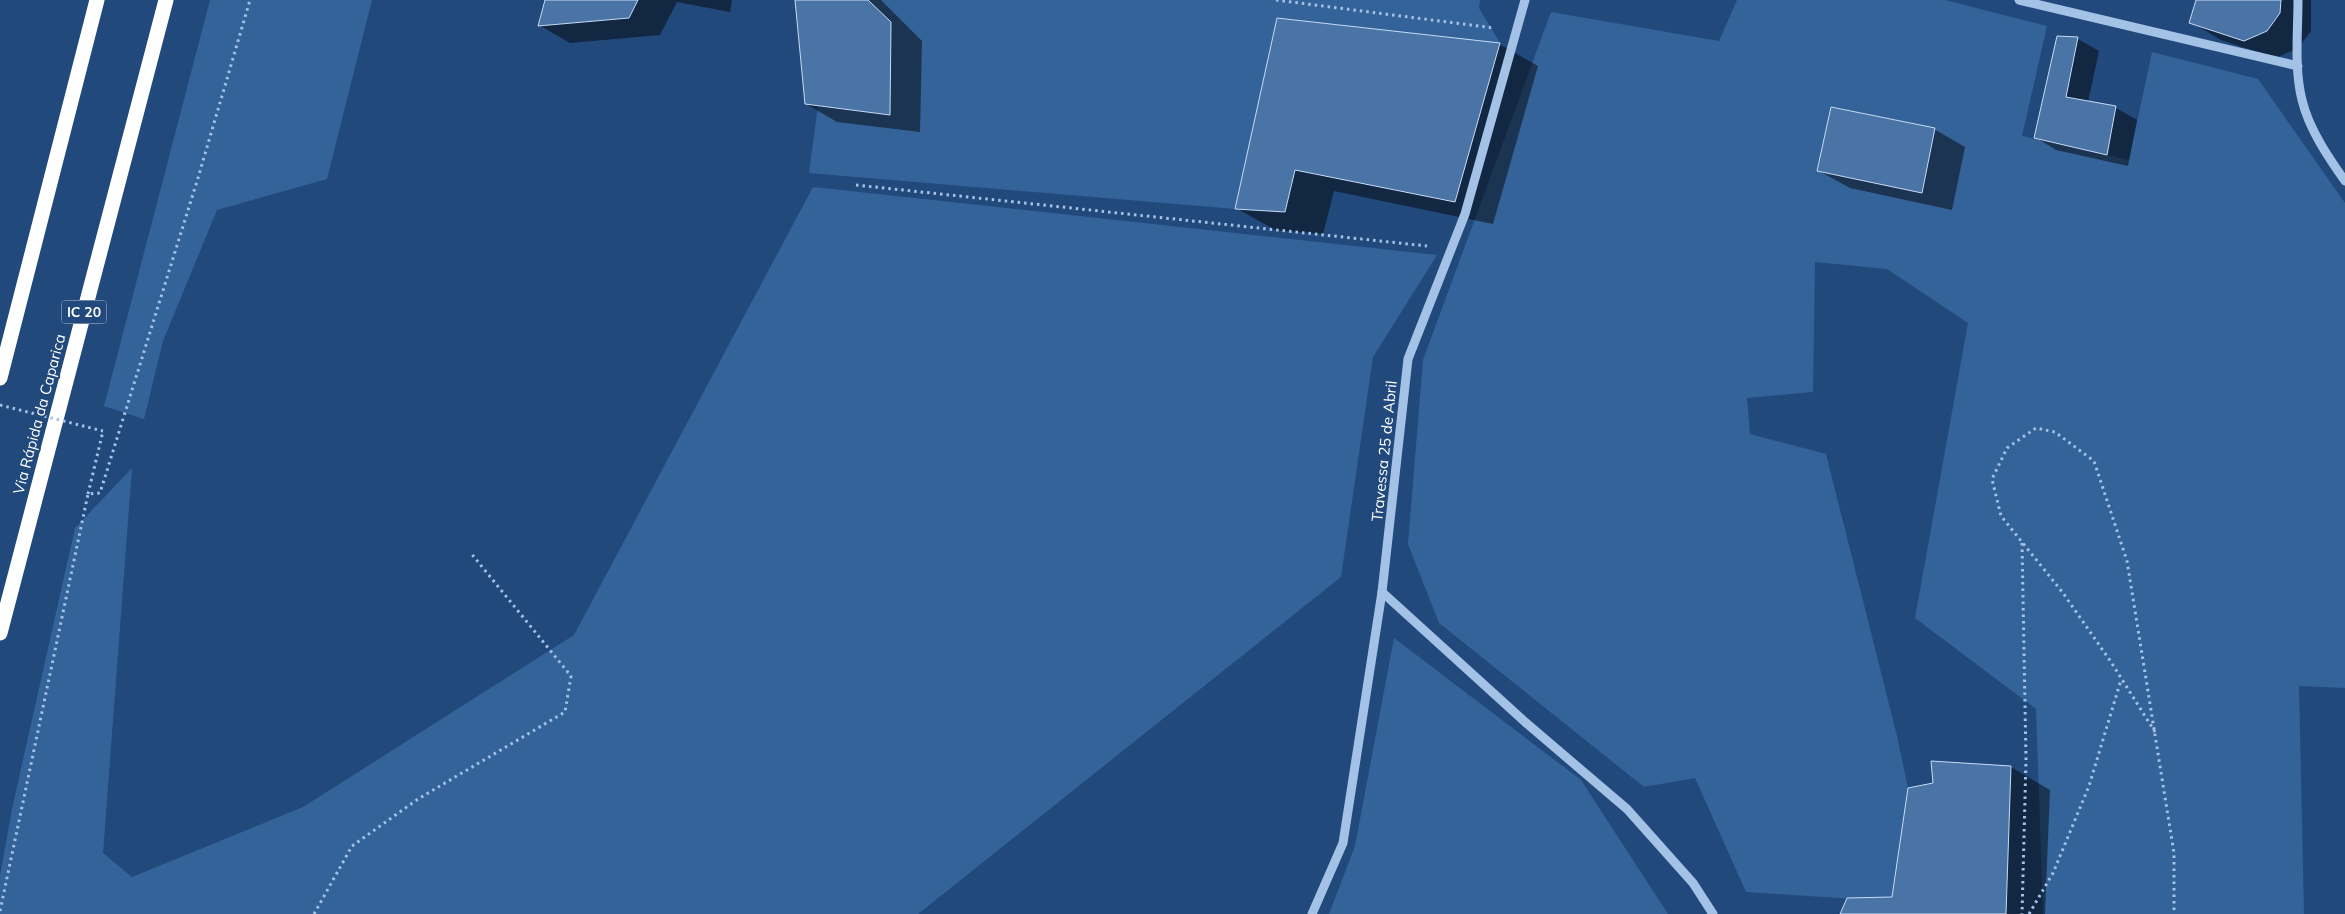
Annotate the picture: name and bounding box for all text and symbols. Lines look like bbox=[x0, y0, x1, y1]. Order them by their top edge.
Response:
road number: IC 20 bbox=[62, 300, 106, 324]
street label: Via Rápida da Caparica bbox=[8, 332, 70, 496]
street label: Travessa 25 de Abril bbox=[1367, 380, 1401, 522]

